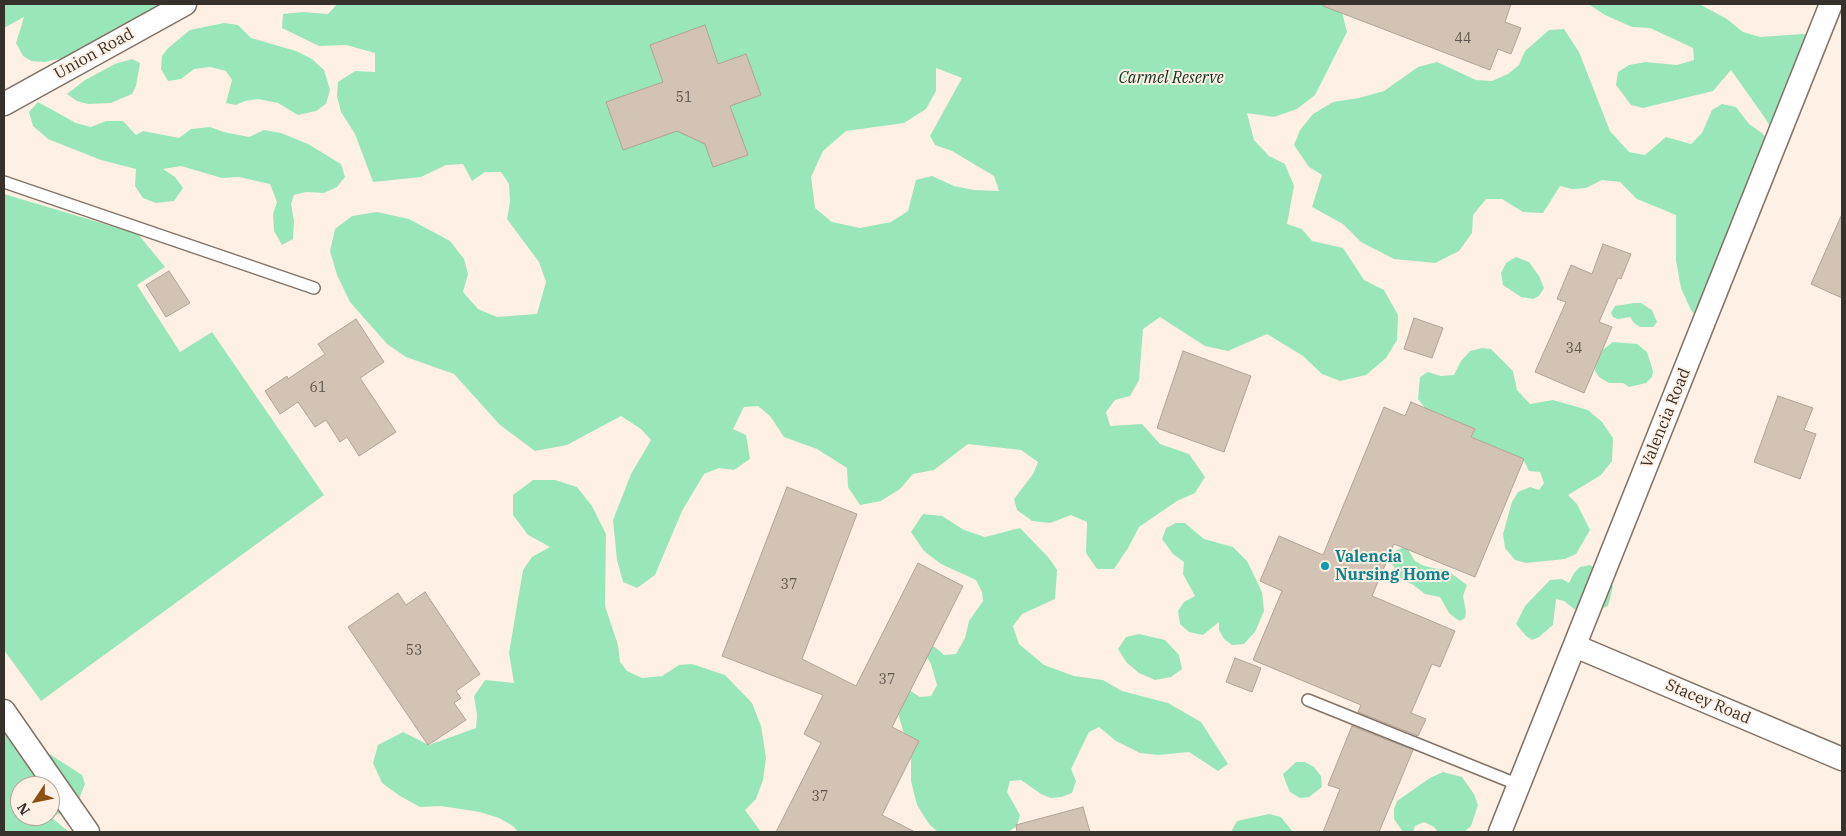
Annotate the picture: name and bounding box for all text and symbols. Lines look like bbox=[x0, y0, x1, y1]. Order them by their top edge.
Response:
street label: Union Road bbox=[51, 24, 137, 84]
house number: 44 bbox=[1455, 31, 1471, 47]
park label: Carmel Reserve bbox=[1119, 68, 1223, 88]
house number: 51 bbox=[676, 90, 692, 106]
house number: 34 bbox=[1566, 341, 1582, 357]
street label: Valencia Road bbox=[1637, 365, 1695, 471]
house number: 61 bbox=[310, 380, 326, 396]
place label: Valencia Nursing Home bbox=[1335, 547, 1450, 585]
marker: Valencia Nursing Home bbox=[1319, 560, 1331, 572]
house number: 37 bbox=[781, 577, 797, 593]
house number: 53 bbox=[406, 643, 422, 659]
house number: 37 bbox=[879, 672, 895, 688]
street label: Stacey Road bbox=[1662, 675, 1754, 729]
north arrow bbox=[10, 776, 60, 826]
house number: 37 bbox=[812, 789, 828, 805]
text: N bbox=[13, 799, 34, 818]

